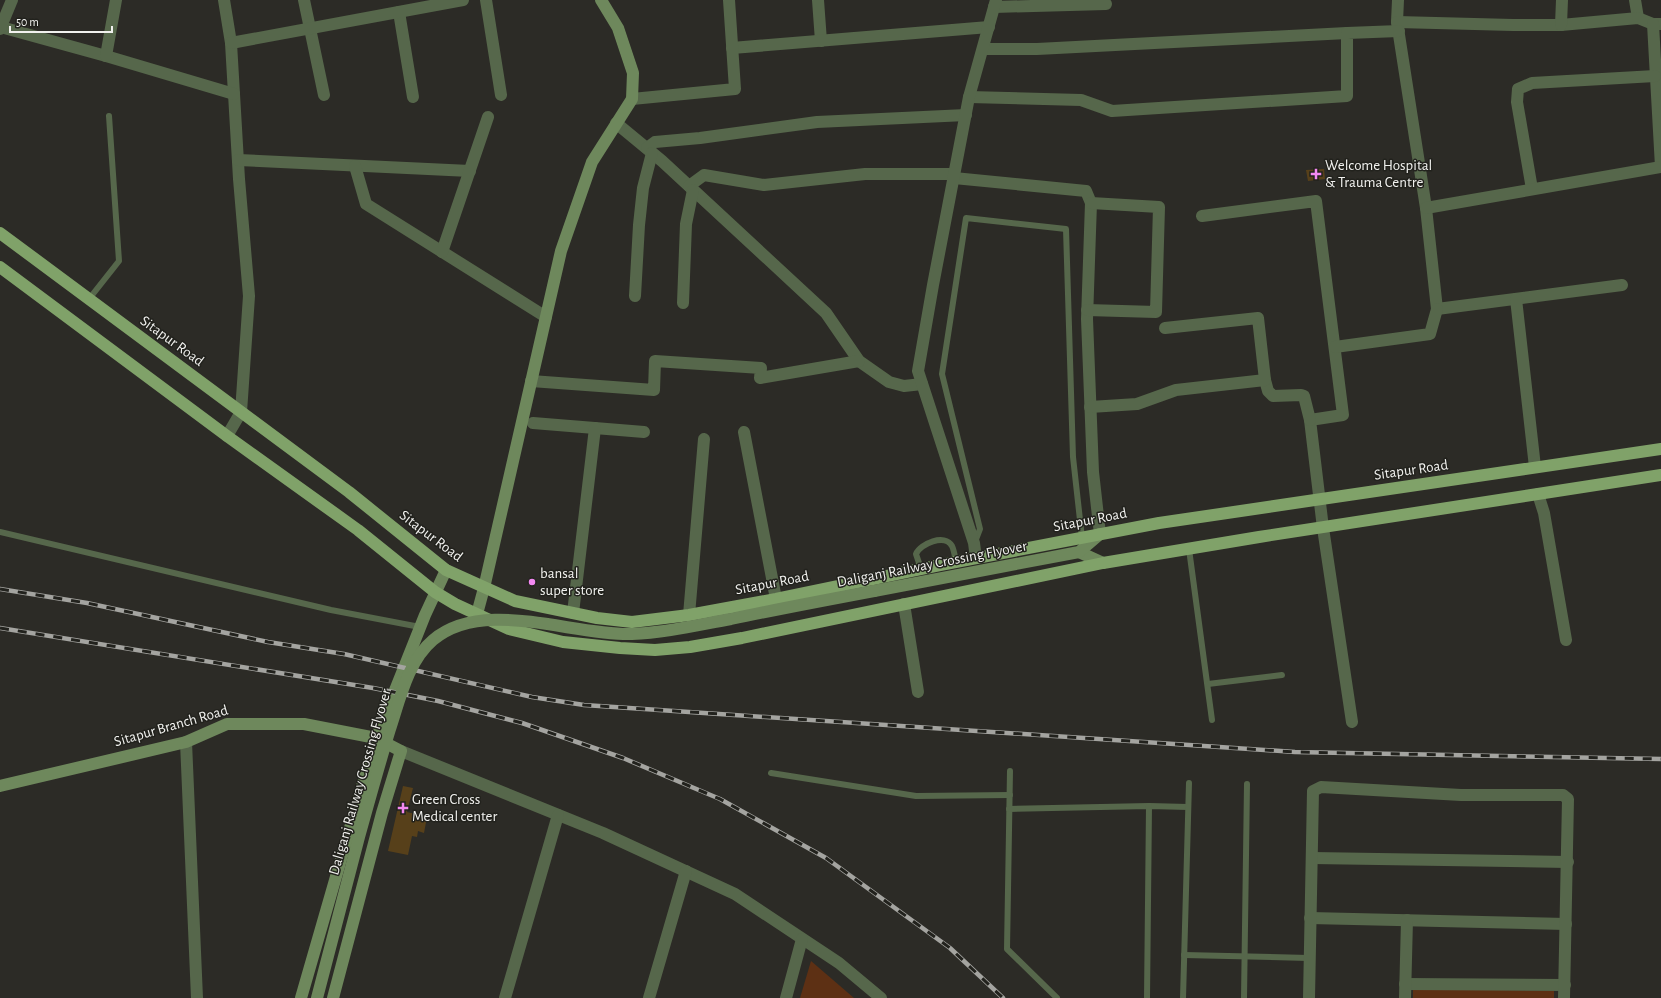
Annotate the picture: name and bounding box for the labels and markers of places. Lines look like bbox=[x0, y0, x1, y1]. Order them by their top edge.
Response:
place label: Welcome Hospital & Trauma Centre bbox=[1325, 158, 1432, 190]
marker: Welcome Hospital & Trauma Centre bbox=[1310, 168, 1322, 180]
place label: bansal super store bbox=[540, 566, 604, 598]
marker: bansal super store bbox=[527, 577, 537, 587]
place label: Green Cross Medical center bbox=[412, 792, 498, 824]
marker: Green Cross Medical center bbox=[397, 802, 409, 814]

